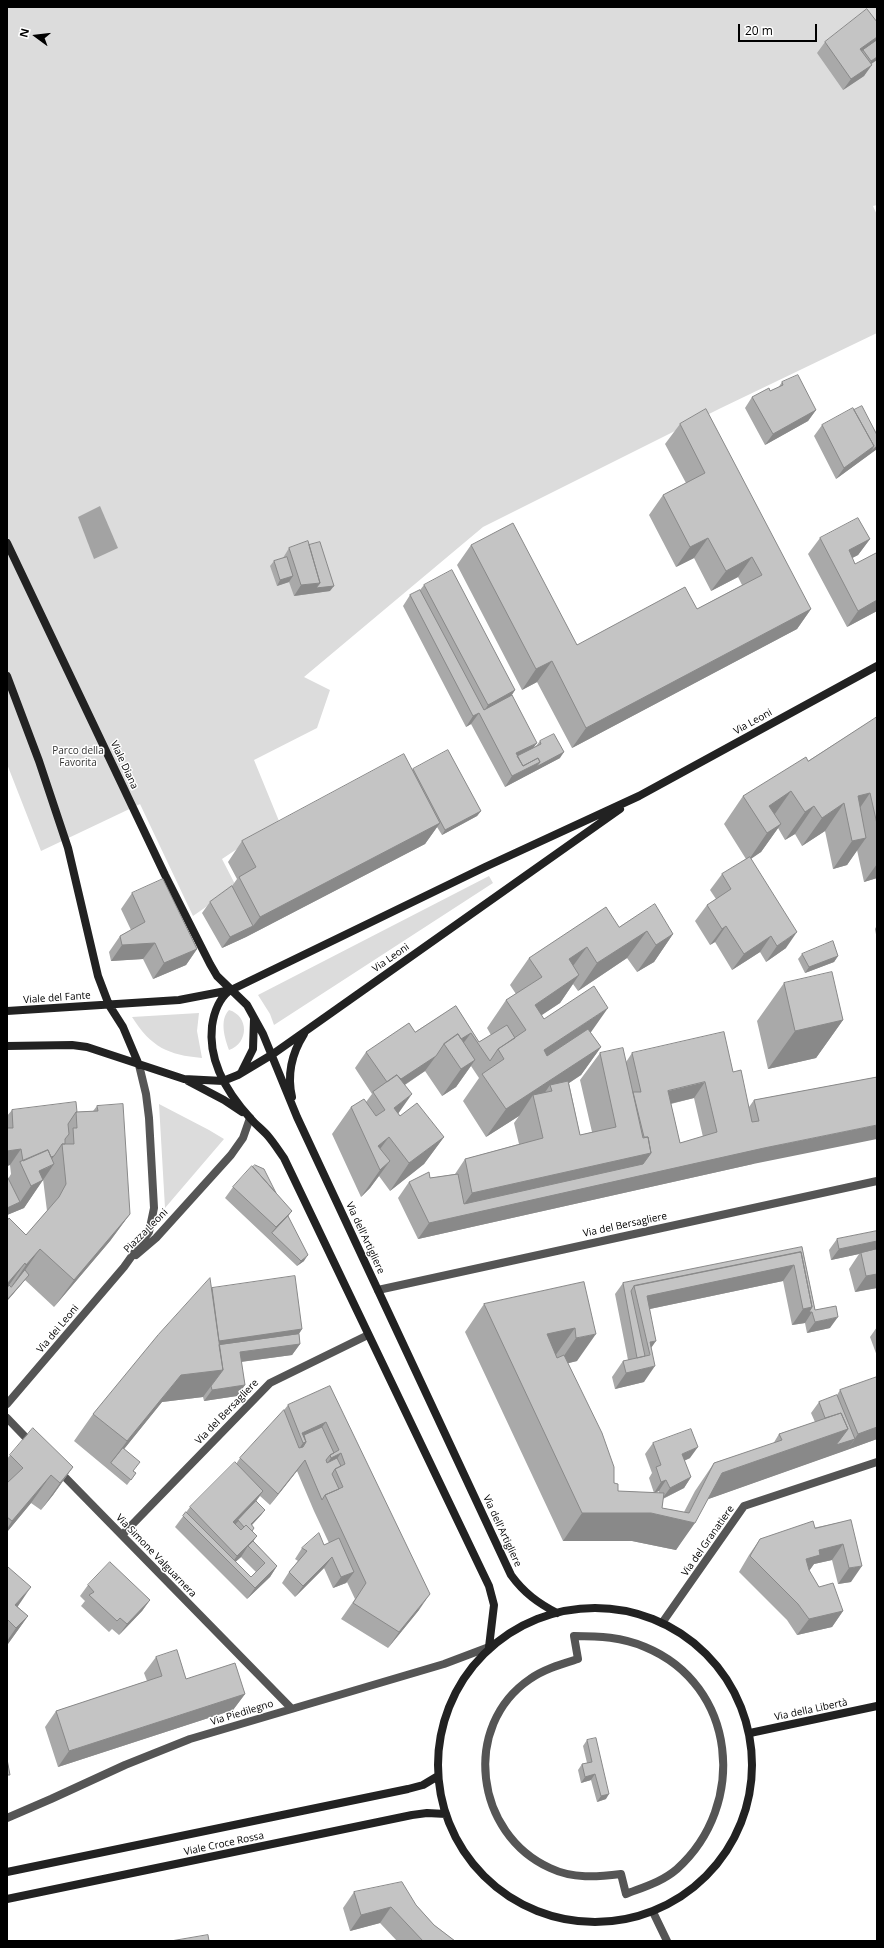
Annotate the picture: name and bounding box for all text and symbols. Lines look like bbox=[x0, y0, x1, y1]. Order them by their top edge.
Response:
north arrow bbox=[16, 16, 56, 56]
scale bar bbox=[740, 16, 819, 42]
text: 20 m bbox=[745, 22, 773, 39]
text: N bbox=[16, 27, 32, 39]
street label: Via Leoni bbox=[732, 707, 774, 737]
street label: Viale Diana bbox=[108, 739, 140, 791]
park label: Parco della Favorita bbox=[52, 745, 104, 768]
street label: Via Leoni bbox=[370, 941, 412, 975]
street label: Viale del Fante bbox=[23, 990, 91, 1006]
street label: Via dell'Artigliere bbox=[343, 1200, 387, 1276]
street label: Piazza Leoni bbox=[122, 1207, 170, 1255]
street label: Via del Bersagliere bbox=[582, 1210, 668, 1240]
street label: Via dei Leoni bbox=[34, 1303, 82, 1355]
street label: Via del Bersagliere bbox=[193, 1377, 261, 1447]
street label: Via dell'Artigliere bbox=[480, 1493, 524, 1569]
street label: Via del Granatiere bbox=[679, 1503, 737, 1579]
street label: Via Simone Valguarnera bbox=[113, 1512, 199, 1600]
street label: Via della Libertà bbox=[773, 1696, 849, 1724]
street label: Via Piedilegno bbox=[209, 1698, 275, 1728]
street label: Viale Croce Rossa bbox=[183, 1830, 265, 1858]

